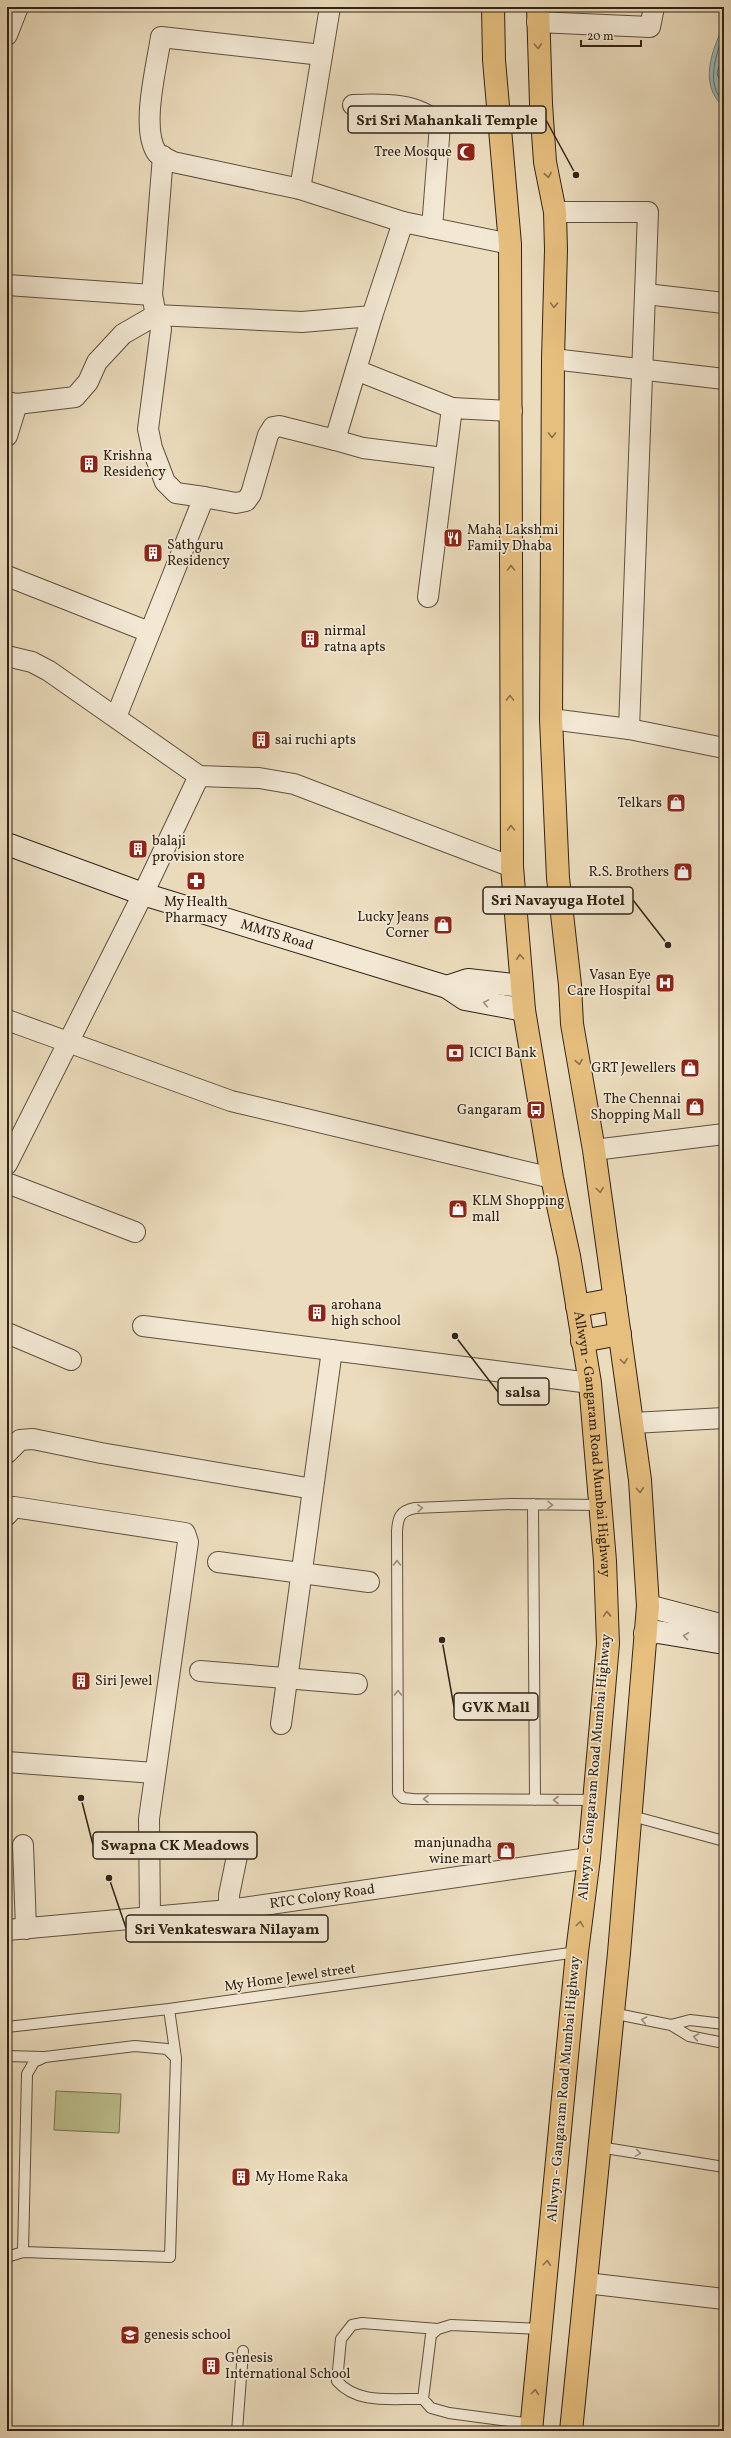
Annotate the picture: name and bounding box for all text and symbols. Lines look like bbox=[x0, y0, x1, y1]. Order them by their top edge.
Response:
scale bar bbox=[581, 22, 641, 48]
text: 20 m bbox=[587, 29, 614, 45]
one-way arrow bbox=[534, 43, 542, 49]
callout: Sri Sri Mahankali Temple bbox=[348, 106, 546, 133]
text: Sri Sri Mahankali Temple bbox=[356, 111, 538, 132]
mosque icon: Tree Mosque bbox=[455, 141, 477, 163]
place label: Tree Mosque bbox=[374, 143, 452, 162]
one-way arrow bbox=[543, 172, 552, 179]
one-way arrow bbox=[550, 302, 559, 308]
one-way arrow bbox=[548, 432, 557, 438]
place label: Krishna Residency bbox=[103, 447, 166, 482]
building icon: Krishna Residency bbox=[78, 453, 100, 475]
place label: Maha Lakshmi Family Dhaba bbox=[467, 521, 559, 556]
restaurant icon: Maha Lakshmi Family Dhaba bbox=[442, 527, 464, 549]
place label: Sathguru Residency bbox=[167, 536, 230, 571]
building icon: Sathguru Residency bbox=[142, 542, 164, 564]
one-way arrow bbox=[507, 565, 515, 571]
place label: nirmal ratna apts bbox=[324, 622, 386, 657]
building icon: nirmal ratna apts bbox=[299, 628, 321, 650]
one-way arrow bbox=[506, 695, 514, 701]
building icon: sai ruchi apts bbox=[250, 729, 272, 751]
place label: sai ruchi apts bbox=[275, 731, 356, 750]
shop icon: Telkars bbox=[665, 792, 687, 814]
place label: Telkars bbox=[618, 794, 662, 813]
one-way arrow bbox=[507, 825, 515, 831]
place label: balaji provision store bbox=[152, 832, 245, 867]
building icon: balaji provision store bbox=[127, 838, 149, 860]
shop icon: R.S. Brothers bbox=[672, 861, 694, 883]
place label: R.S. Brothers bbox=[589, 863, 669, 882]
pharmacy icon: My Health Pharmacy bbox=[185, 870, 207, 892]
callout: Sri Navayuga Hotel bbox=[483, 887, 633, 914]
text: Sri Navayuga Hotel bbox=[491, 891, 625, 912]
place label: My Health Pharmacy bbox=[164, 893, 228, 928]
place label: Lucky Jeans Corner bbox=[357, 908, 429, 943]
shop icon: Lucky Jeans Corner bbox=[432, 914, 454, 936]
street label: MMTS Road bbox=[238, 915, 316, 955]
one-way arrow bbox=[515, 954, 524, 960]
place label: Vasan Eye Care Hospital bbox=[567, 966, 651, 1001]
hospital icon: Vasan Eye Care Hospital bbox=[654, 972, 676, 994]
one-way arrow bbox=[483, 999, 489, 1008]
bank icon: ICICI Bank bbox=[444, 1042, 466, 1064]
place label: ICICI Bank bbox=[469, 1044, 537, 1063]
shop icon: GRT Jewellers bbox=[679, 1057, 701, 1079]
one-way arrow bbox=[574, 1059, 582, 1065]
place label: GRT Jewellers bbox=[591, 1059, 676, 1078]
place label: The Chennai Shopping Mall bbox=[591, 1090, 681, 1125]
shop icon: The Chennai Shopping Mall bbox=[684, 1096, 706, 1118]
bus stop icon: Gangaram bbox=[525, 1099, 547, 1121]
place label: Gangaram bbox=[457, 1101, 522, 1120]
one-way arrow bbox=[595, 1187, 604, 1194]
place label: KLM Shopping mall bbox=[472, 1192, 564, 1227]
shop icon: KLM Shopping mall bbox=[447, 1198, 469, 1220]
place label: arohana high school bbox=[331, 1296, 401, 1331]
building icon: arohana high school bbox=[306, 1302, 328, 1324]
street label: Allwyn - Gangaram Road Mumbai Highway bbox=[569, 1310, 615, 1578]
one-way arrow bbox=[619, 1358, 628, 1364]
callout: salsa bbox=[498, 1378, 549, 1405]
text: salsa bbox=[505, 1383, 541, 1404]
one-way arrow bbox=[636, 1487, 645, 1493]
one-way arrow bbox=[547, 1501, 553, 1509]
one-way arrow bbox=[417, 1503, 423, 1512]
one-way arrow bbox=[393, 1560, 401, 1566]
one-way arrow bbox=[603, 1611, 611, 1617]
one-way arrow bbox=[683, 1632, 689, 1641]
street label: Allwyn - Gangaram Road Mumbai Highway bbox=[574, 1633, 616, 1901]
building icon: Siri Jewel bbox=[70, 1670, 92, 1692]
place label: Siri Jewel bbox=[95, 1672, 152, 1691]
one-way arrow bbox=[393, 1690, 402, 1696]
callout: GVK Mall bbox=[454, 1693, 538, 1720]
text: GVK Mall bbox=[462, 1698, 530, 1719]
one-way arrow bbox=[423, 1795, 429, 1803]
one-way arrow bbox=[553, 1796, 559, 1804]
callout: Swapna CK Meadows bbox=[93, 1832, 257, 1859]
place label: manjunadha wine mart bbox=[414, 1834, 492, 1869]
text: Swapna CK Meadows bbox=[101, 1836, 249, 1857]
shop icon: manjunadha wine mart bbox=[495, 1840, 517, 1862]
street label: RTC Colony Road bbox=[268, 1880, 376, 1914]
callout: Sri Venkateswara Nilayam bbox=[126, 1915, 328, 1942]
text: Sri Venkateswara Nilayam bbox=[135, 1920, 320, 1941]
one-way arrow bbox=[575, 1921, 584, 1928]
street label: Allwyn - Gangaram Road Mumbai Highway bbox=[543, 1955, 585, 2223]
street label: My Home Jewel street bbox=[223, 1959, 357, 1997]
one-way arrow bbox=[641, 2016, 648, 2024]
one-way arrow bbox=[693, 2034, 699, 2042]
one-way arrow bbox=[635, 2148, 641, 2157]
building icon: My Home Raka bbox=[230, 2166, 252, 2188]
place label: My Home Raka bbox=[255, 2168, 348, 2187]
one-way arrow bbox=[543, 2260, 552, 2266]
school or university icon: genesis school bbox=[119, 2324, 141, 2346]
place label: genesis school bbox=[144, 2326, 231, 2345]
place label: Genesis International School bbox=[225, 2349, 351, 2384]
building icon: Genesis International School bbox=[200, 2355, 222, 2377]
one-way arrow bbox=[530, 2389, 539, 2395]

